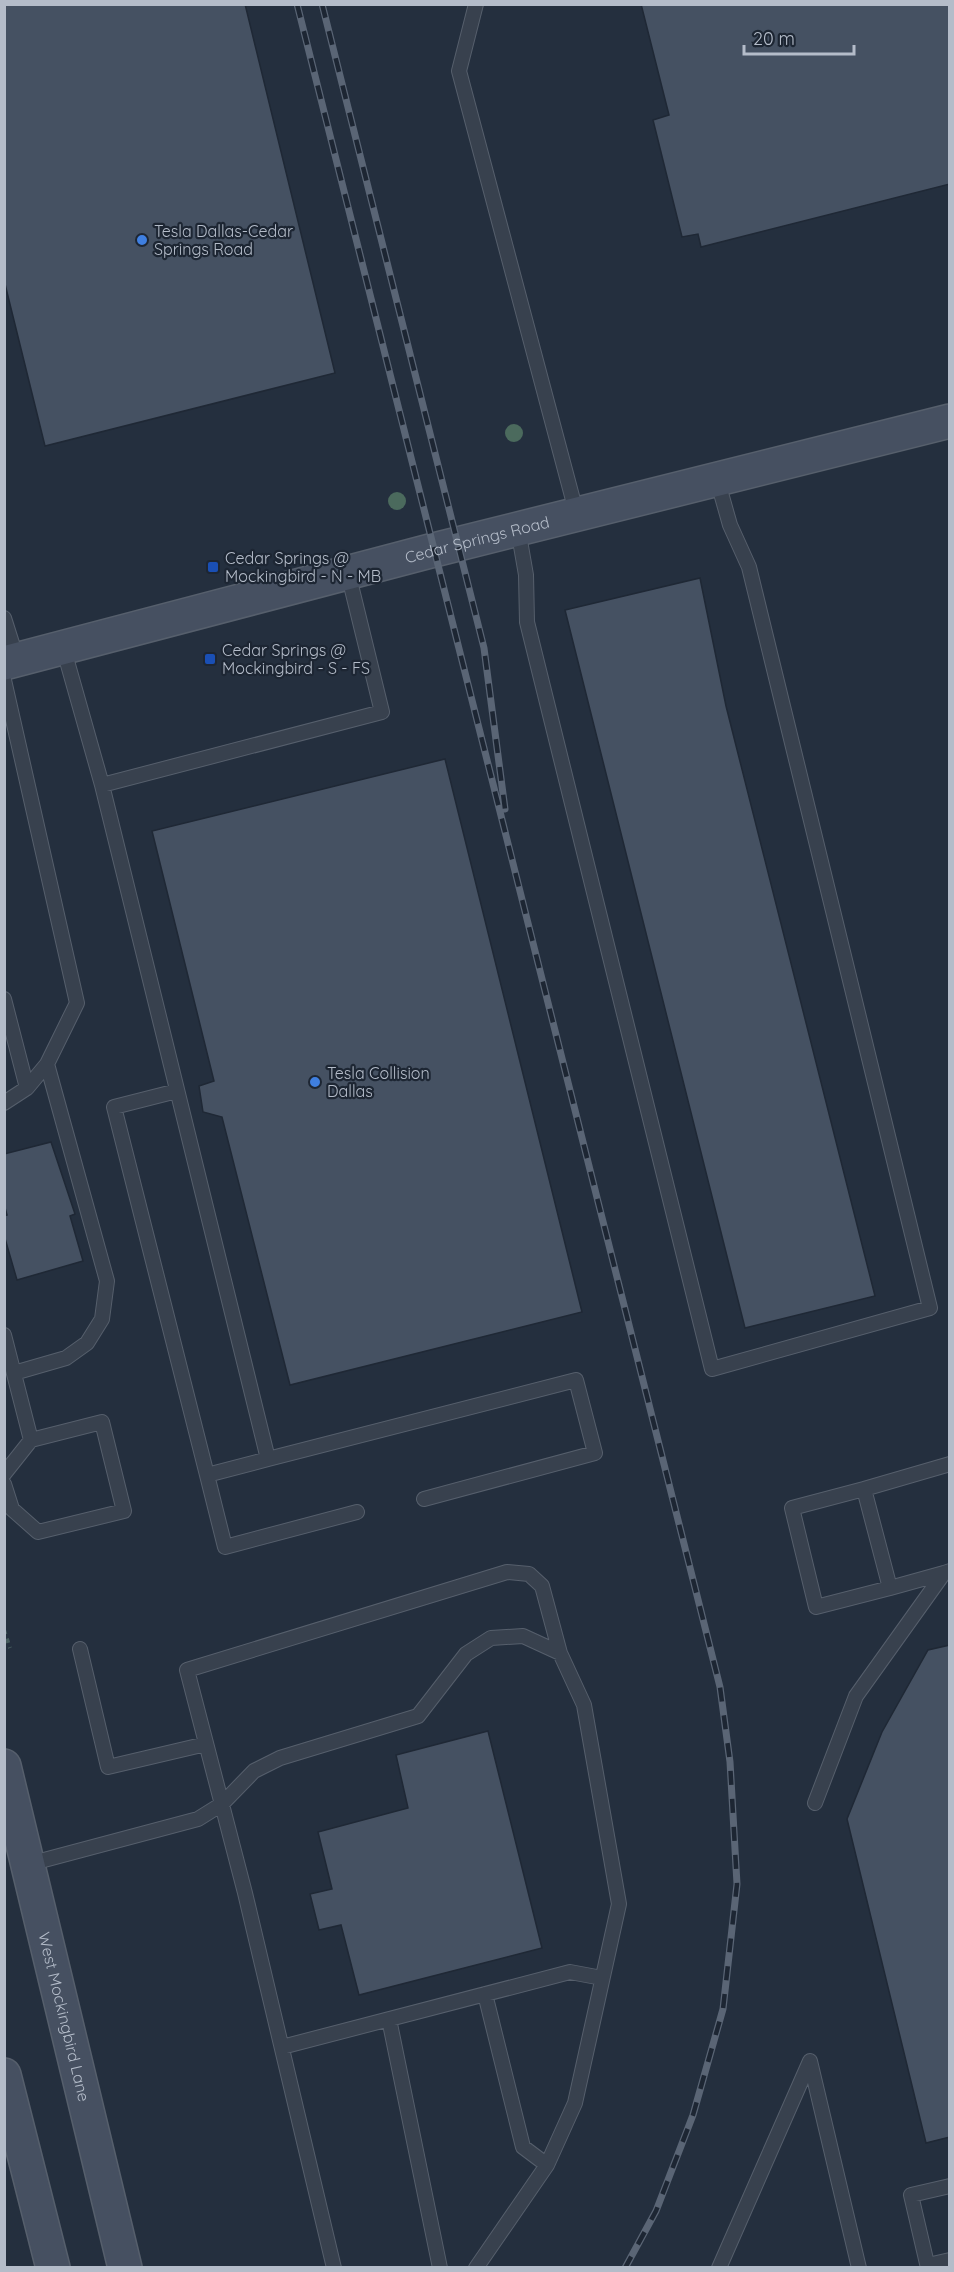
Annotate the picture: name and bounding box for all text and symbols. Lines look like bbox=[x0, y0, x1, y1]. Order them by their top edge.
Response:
scale bar bbox=[744, 18, 854, 56]
text: 20 m bbox=[753, 27, 795, 50]
place label: Tesla Dallas-Cedar Springs Road bbox=[154, 221, 293, 259]
marker: Tesla Dallas-Cedar Springs Road bbox=[135, 233, 149, 247]
street label: Cedar Springs Road bbox=[403, 512, 552, 567]
place label: Cedar Springs @ Mockingbird - N - MB bbox=[225, 548, 381, 586]
marker: Cedar Springs @ Mockingbird - N - MB bbox=[206, 560, 220, 574]
place label: Cedar Springs @ Mockingbird - S - FS bbox=[222, 640, 370, 678]
marker: Cedar Springs @ Mockingbird - S - FS bbox=[203, 652, 217, 666]
place label: Tesla Collision Dallas bbox=[327, 1063, 430, 1101]
marker: Tesla Collision Dallas bbox=[308, 1075, 322, 1089]
street label: West Mockingbird Lane bbox=[34, 1930, 95, 2104]

